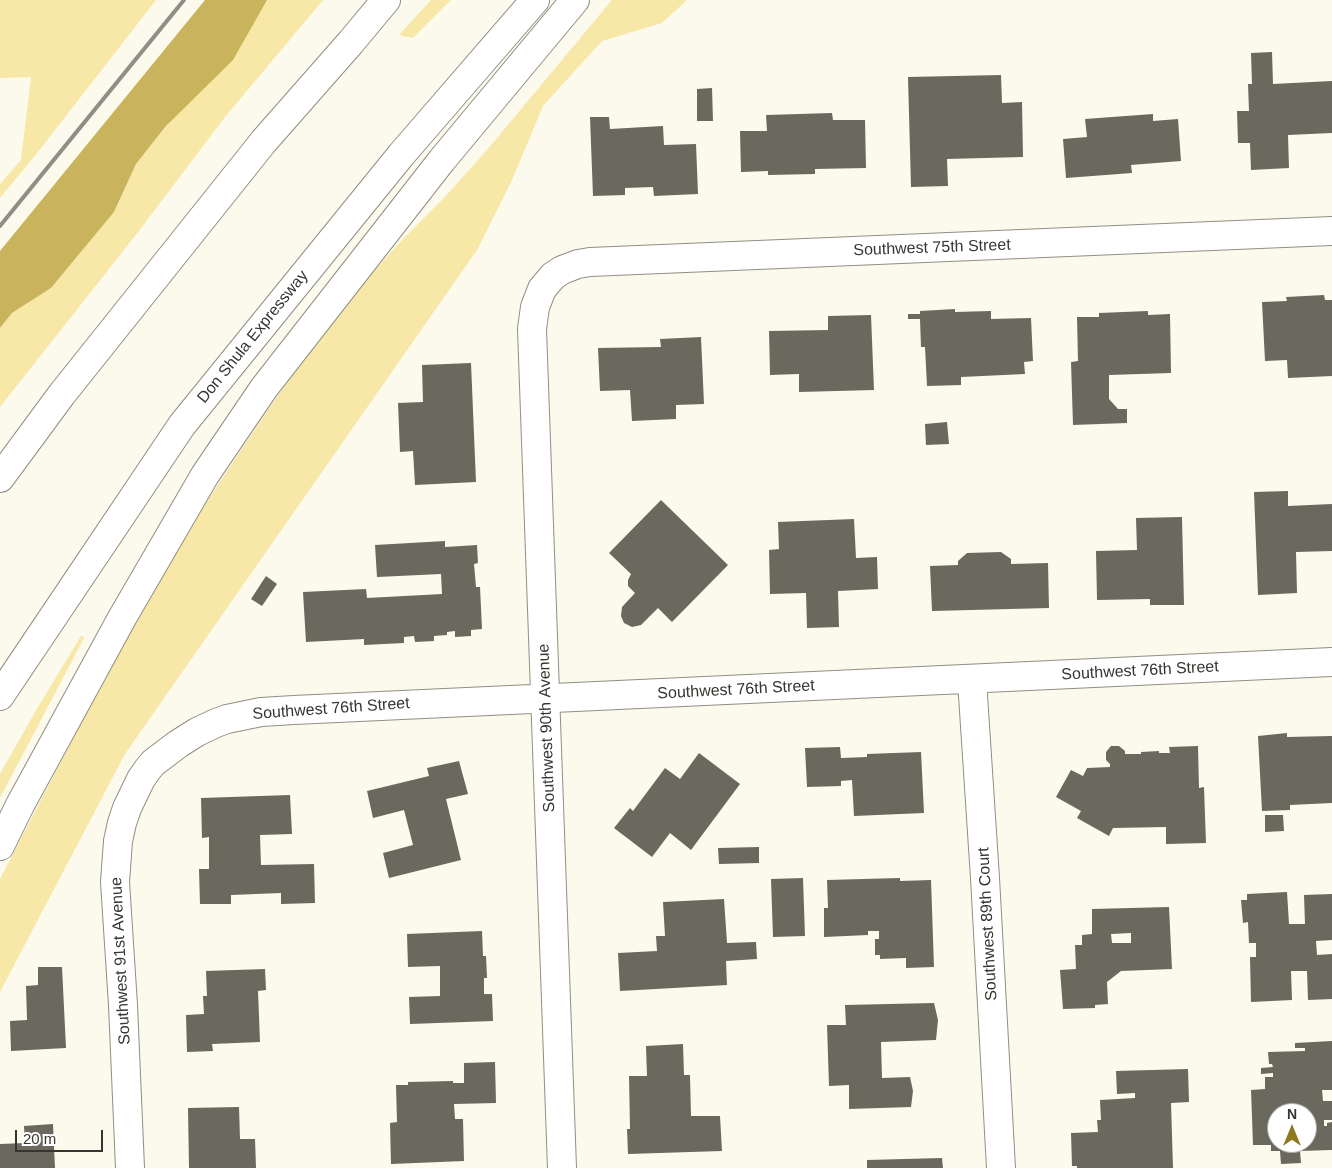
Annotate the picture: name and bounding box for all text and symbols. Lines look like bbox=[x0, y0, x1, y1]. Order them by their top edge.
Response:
street label: Southwest 75th Street bbox=[853, 236, 1011, 260]
street label: Don Shula Expressway bbox=[193, 267, 313, 407]
street label: Southwest 90th Avenue bbox=[534, 643, 560, 813]
street label: Southwest 76th Street bbox=[1061, 657, 1219, 685]
street label: Southwest 76th Street bbox=[657, 676, 815, 704]
street label: Southwest 76th Street bbox=[252, 694, 410, 724]
street label: Southwest 89th Court bbox=[974, 847, 1002, 1001]
street label: Southwest 91st Avenue bbox=[107, 877, 135, 1045]
north arrow bbox=[1267, 1103, 1317, 1153]
text: N bbox=[1287, 1106, 1297, 1122]
scale bar bbox=[18, 1120, 105, 1152]
text: 20 m bbox=[23, 1130, 56, 1147]

